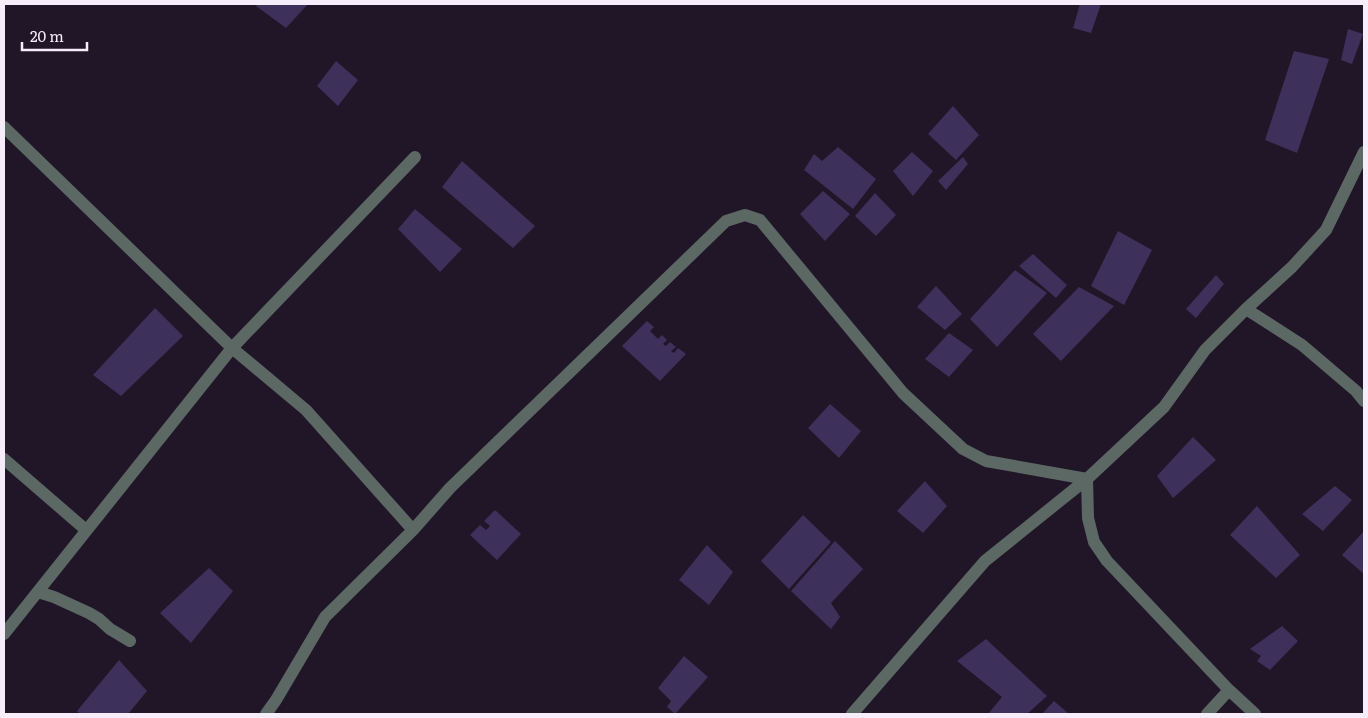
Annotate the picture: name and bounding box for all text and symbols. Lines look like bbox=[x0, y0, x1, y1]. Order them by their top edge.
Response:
scale bar bbox=[22, 20, 88, 52]
text: 20 m bbox=[30, 24, 64, 47]

